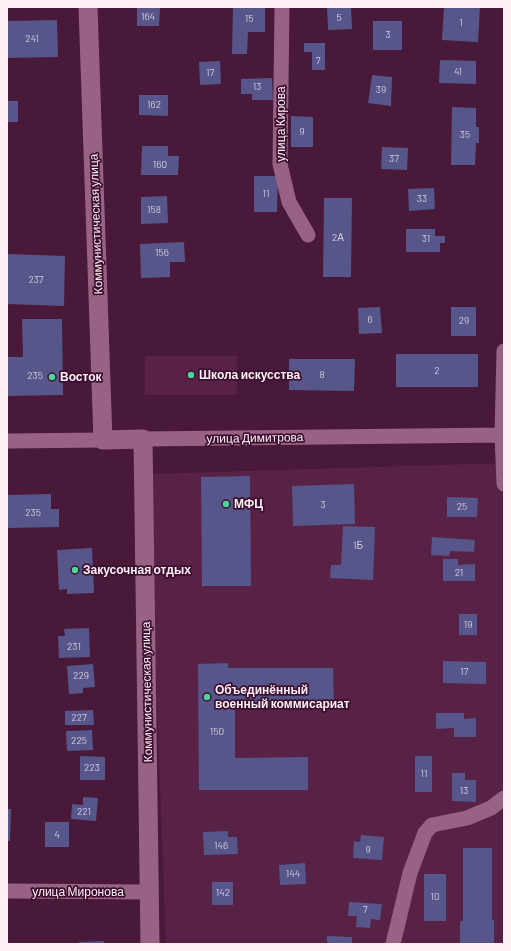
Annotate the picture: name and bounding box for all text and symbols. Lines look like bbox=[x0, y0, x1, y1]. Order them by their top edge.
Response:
house number: 164 bbox=[141, 11, 155, 23]
house number: 5 bbox=[336, 12, 342, 24]
house number: 15 bbox=[245, 13, 253, 25]
house number: 1 bbox=[459, 17, 463, 29]
house number: 3 bbox=[385, 29, 391, 41]
house number: 241 bbox=[25, 33, 39, 45]
house number: 7 bbox=[316, 55, 320, 67]
house number: 41 bbox=[454, 66, 462, 78]
house number: 17 bbox=[206, 67, 214, 79]
house number: 13 bbox=[253, 81, 261, 93]
house number: 39 bbox=[376, 84, 386, 96]
street label: улица Кирова bbox=[274, 86, 288, 162]
house number: 162 bbox=[147, 99, 161, 111]
house number: 9 bbox=[299, 126, 305, 138]
house number: 35 bbox=[460, 129, 470, 141]
street label: Коммунистическая улица bbox=[86, 153, 106, 295]
house number: 37 bbox=[389, 153, 399, 165]
house number: 160 bbox=[153, 159, 167, 171]
house number: 11 bbox=[262, 188, 270, 200]
house number: 33 bbox=[417, 193, 427, 205]
house number: 158 bbox=[147, 204, 161, 216]
house number: 2А bbox=[332, 232, 344, 244]
house number: 31 bbox=[422, 233, 430, 245]
house number: 156 bbox=[155, 247, 169, 259]
house number: 237 bbox=[28, 274, 44, 286]
house number: 6 bbox=[367, 314, 373, 326]
house number: 29 bbox=[459, 315, 469, 327]
house number: 2 bbox=[434, 365, 440, 377]
place label: Школа искусства bbox=[199, 368, 300, 382]
house number: 8 bbox=[319, 369, 325, 381]
house number: 235 bbox=[27, 370, 43, 382]
place label: Восток bbox=[60, 370, 102, 384]
marker: Школа искусства bbox=[186, 370, 196, 380]
marker: Восток bbox=[47, 372, 57, 382]
street label: улица Димитрова bbox=[206, 430, 304, 446]
place label: МФЦ bbox=[234, 497, 263, 511]
marker: МФЦ bbox=[221, 499, 231, 509]
house number: 3 bbox=[320, 499, 326, 511]
house number: 25 bbox=[457, 501, 467, 513]
house number: 235 bbox=[25, 507, 41, 519]
house number: 1Б bbox=[353, 540, 363, 552]
place label: Закусочная отдых bbox=[83, 563, 191, 577]
marker: Закусочная отдых bbox=[70, 565, 80, 575]
house number: 21 bbox=[455, 567, 463, 579]
house number: 19 bbox=[464, 619, 472, 631]
street label: Коммунистическая улица bbox=[139, 621, 155, 763]
house number: 231 bbox=[67, 641, 81, 653]
house number: 17 bbox=[460, 666, 468, 678]
house number: 229 bbox=[73, 670, 89, 682]
place label: Объединённый военный коммисариат bbox=[215, 683, 350, 711]
marker: Объединённый военный коммисариат bbox=[202, 692, 212, 702]
house number: 227 bbox=[71, 712, 87, 724]
house number: 150 bbox=[210, 726, 224, 738]
house number: 225 bbox=[71, 735, 87, 747]
house number: 223 bbox=[84, 762, 100, 774]
house number: 11 bbox=[420, 768, 428, 780]
house number: 13 bbox=[460, 785, 468, 797]
house number: 221 bbox=[77, 806, 91, 818]
house number: 4 bbox=[54, 829, 60, 841]
house number: 146 bbox=[214, 840, 228, 852]
house number: 9 bbox=[365, 844, 371, 856]
house number: 144 bbox=[286, 868, 300, 880]
street label: улица Миронова bbox=[32, 885, 124, 899]
house number: 142 bbox=[216, 887, 230, 899]
house number: 10 bbox=[430, 891, 440, 903]
house number: 7 bbox=[363, 904, 367, 916]

